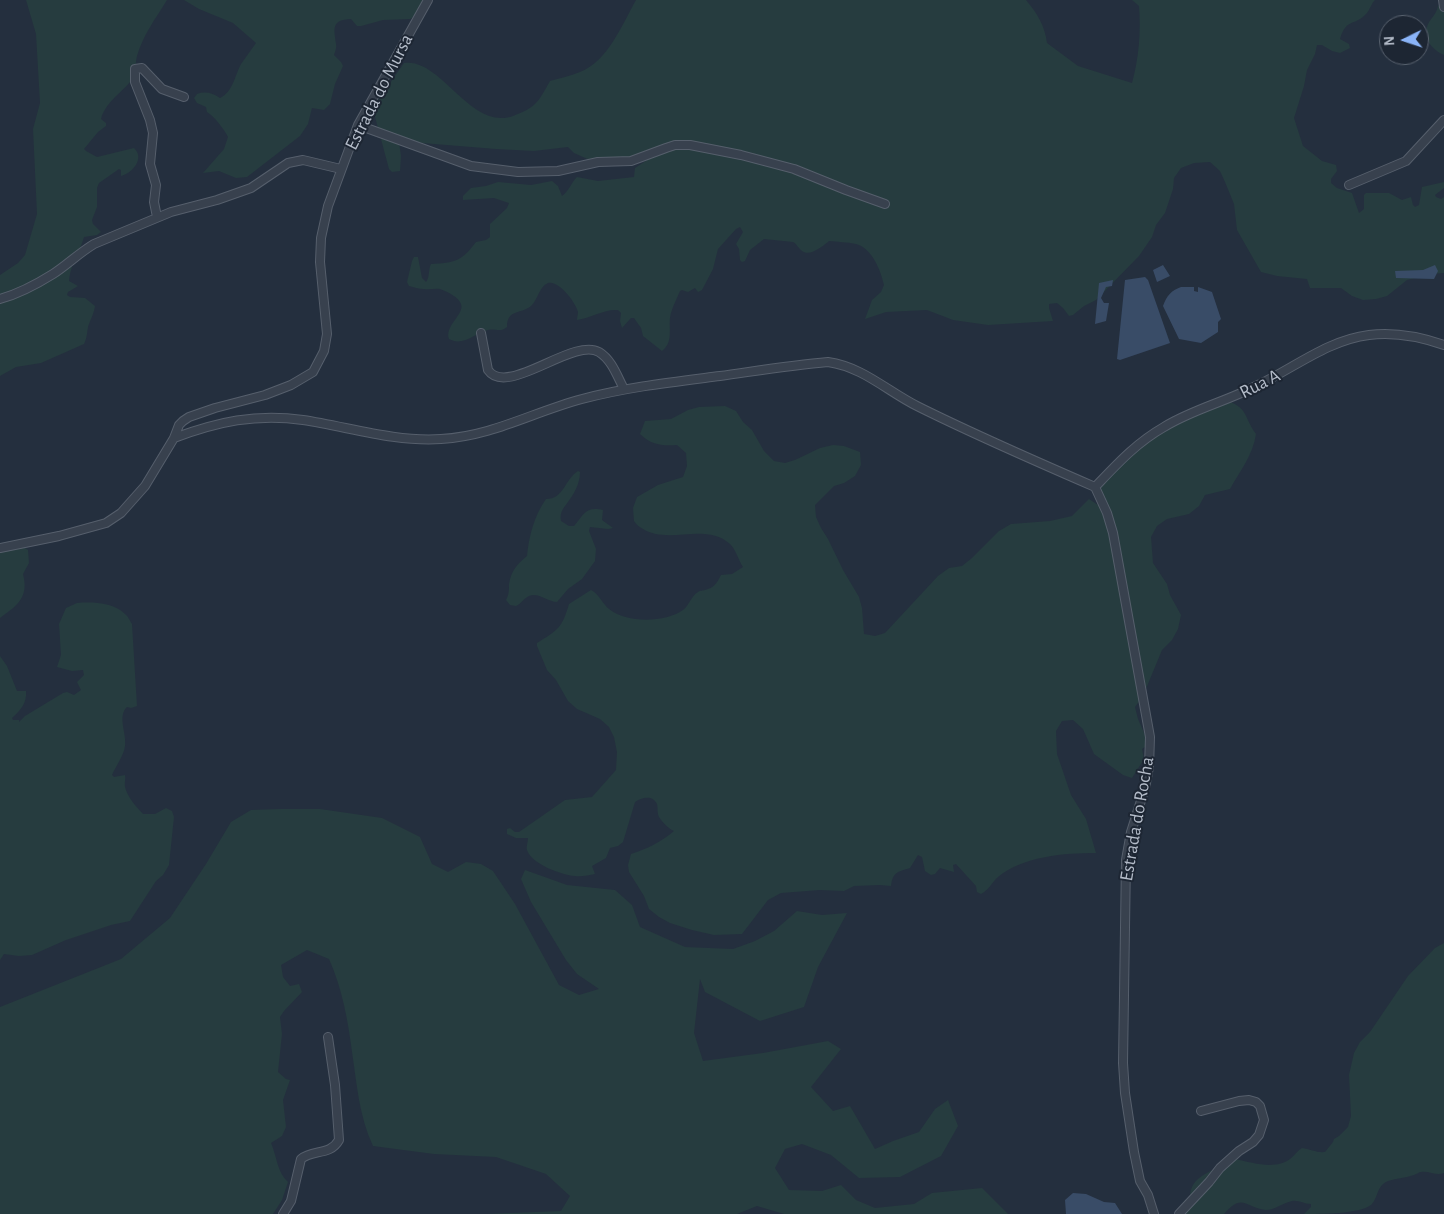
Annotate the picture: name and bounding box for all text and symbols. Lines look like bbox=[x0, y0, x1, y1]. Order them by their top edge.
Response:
north arrow bbox=[1379, 15, 1429, 65]
street label: Estrada do Mursa bbox=[340, 30, 418, 154]
text: N bbox=[1383, 36, 1397, 46]
street label: Rua A bbox=[1236, 364, 1284, 404]
street label: Estrada do Rocha bbox=[1115, 755, 1159, 883]

